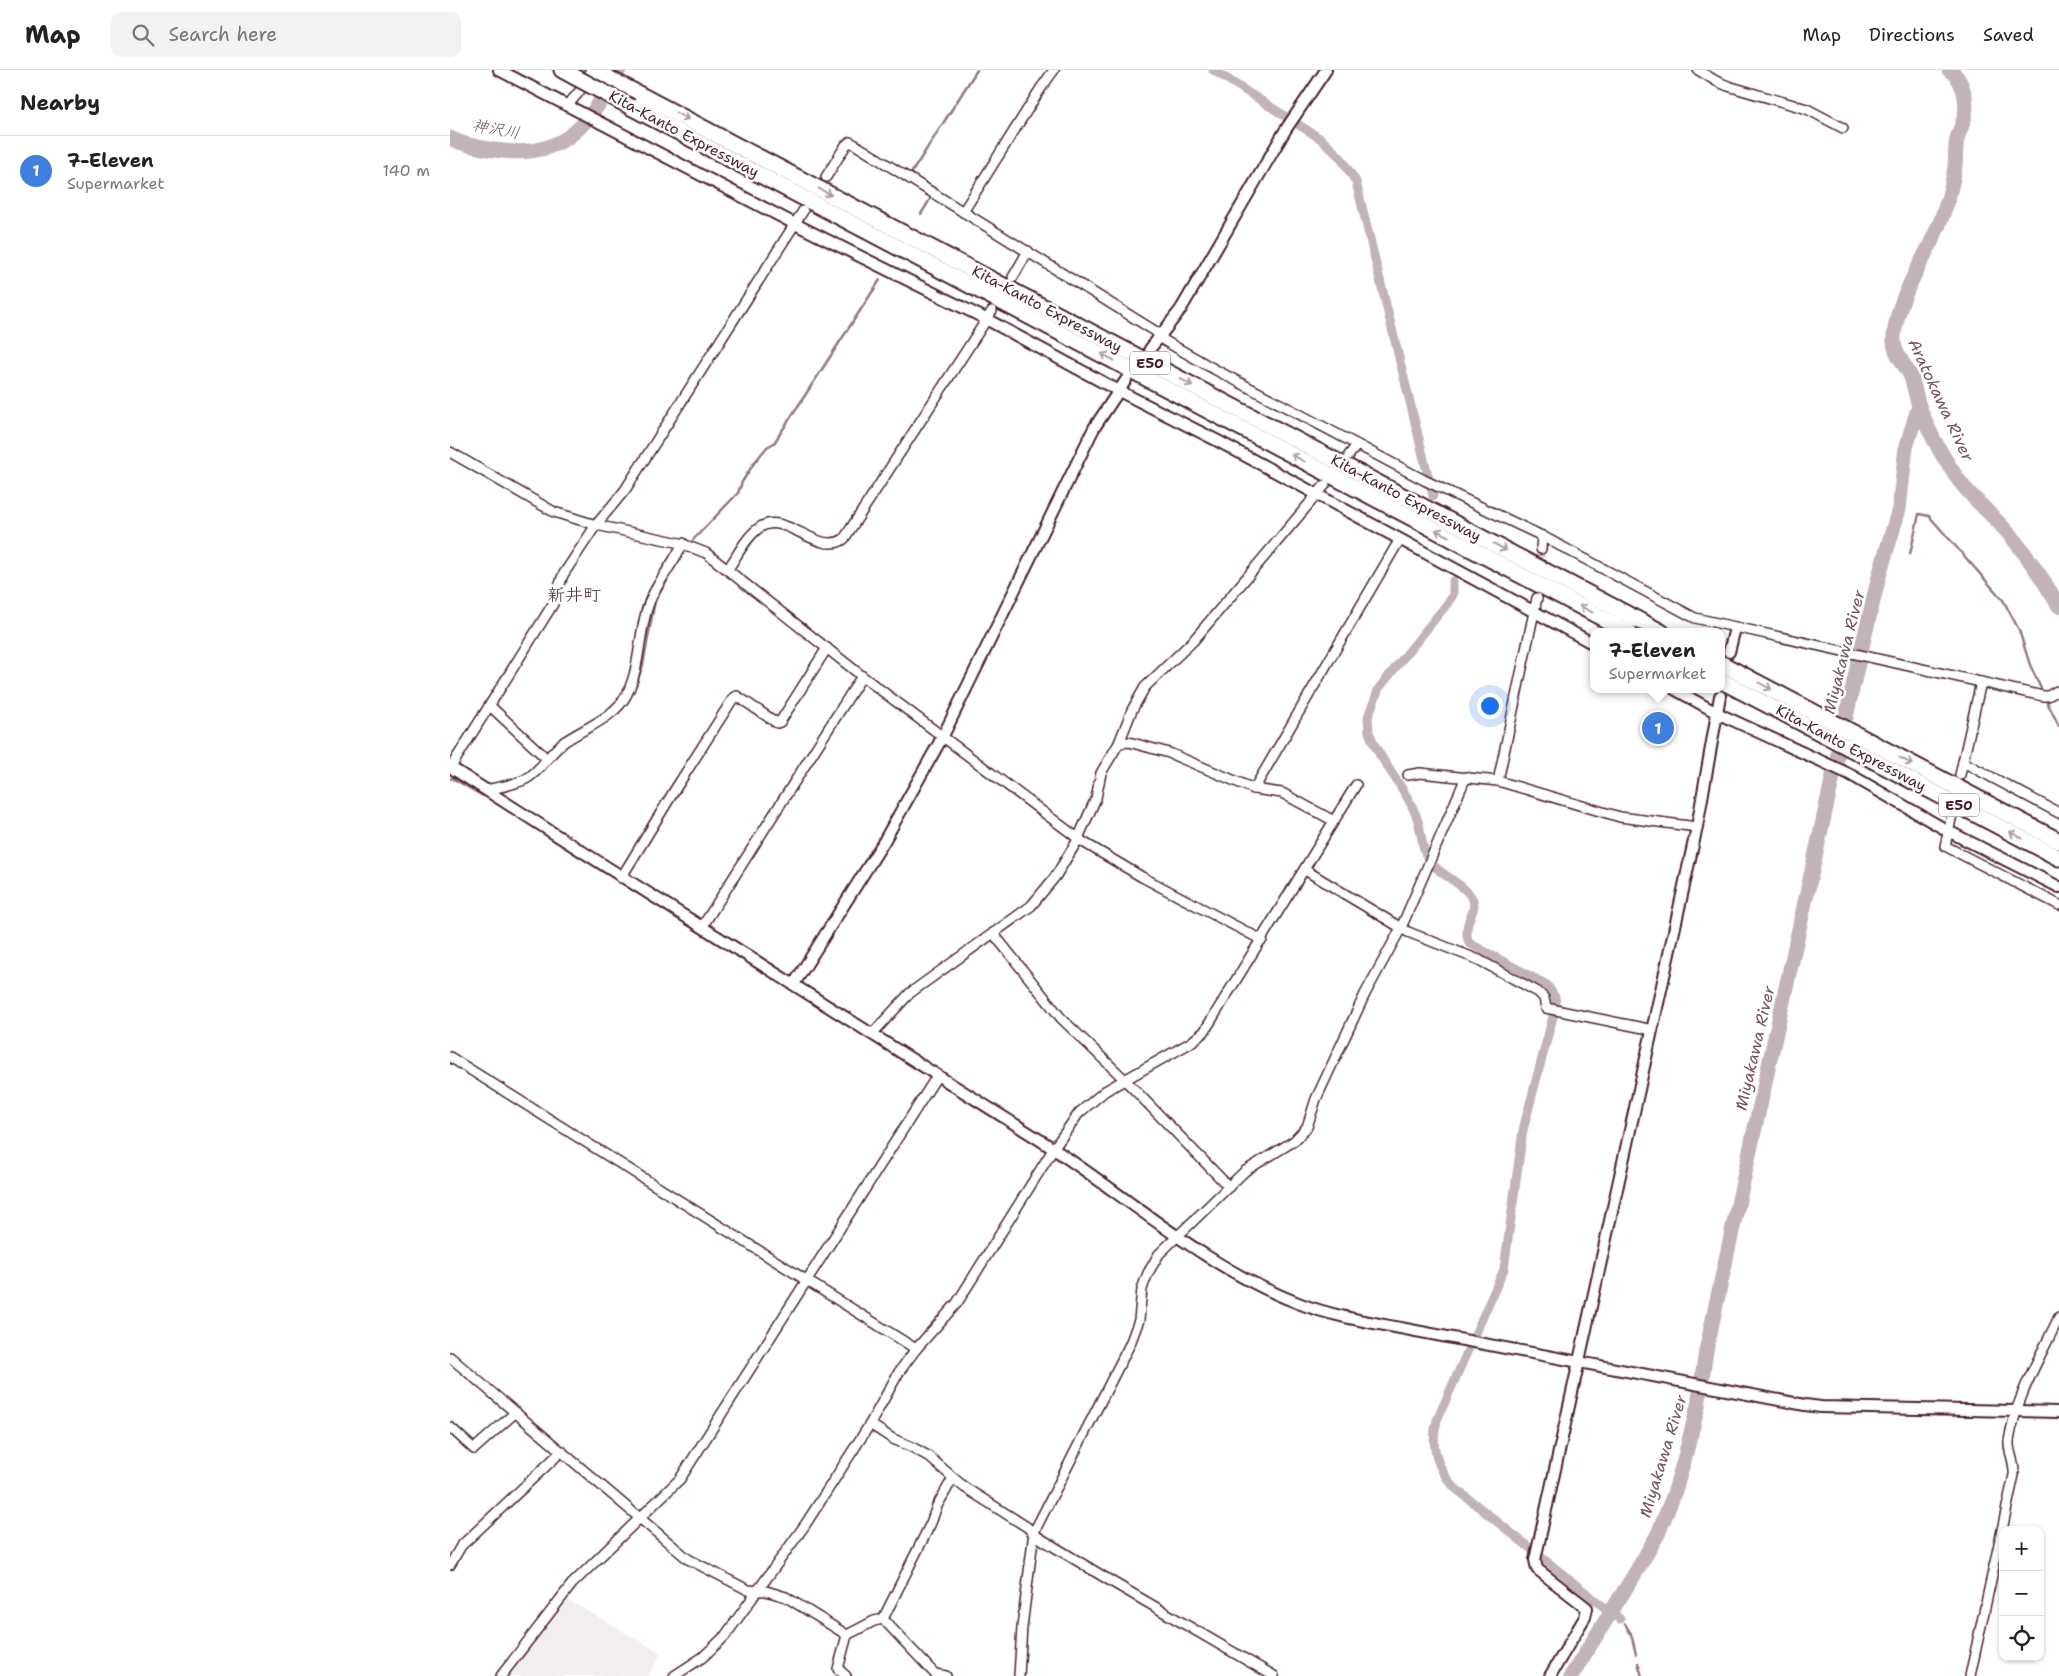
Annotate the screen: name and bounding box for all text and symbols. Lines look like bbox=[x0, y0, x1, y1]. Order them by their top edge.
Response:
search box bbox=[111, 12, 461, 57]
text: Map bbox=[25, 19, 81, 51]
icon: search bbox=[129, 21, 157, 49]
text: Search here bbox=[169, 22, 277, 47]
text: Map bbox=[1803, 23, 1841, 47]
text: Directions bbox=[1869, 23, 1955, 47]
text: Saved bbox=[1983, 23, 2034, 47]
street label: Kita-Kanto Expressway bbox=[605, 86, 763, 182]
text: Nearby bbox=[20, 89, 100, 117]
one-way arrow bbox=[674, 112, 688, 122]
water label: 神沢川 bbox=[471, 114, 521, 144]
text: 7-Eleven bbox=[67, 148, 154, 173]
text: 1 bbox=[32, 160, 40, 181]
text: 140 m bbox=[383, 160, 430, 181]
text: Supermarket bbox=[67, 173, 164, 194]
one-way arrow bbox=[818, 187, 833, 197]
street label: Kita-Kanto Expressway bbox=[968, 261, 1126, 357]
water label: Aratokawa River bbox=[1903, 335, 1979, 465]
one-way arrow bbox=[1101, 352, 1116, 361]
road number: E50 bbox=[1130, 352, 1170, 374]
one-way arrow bbox=[1178, 378, 1193, 387]
street label: Kita-Kanto Expressway bbox=[1327, 450, 1485, 546]
one-way arrow bbox=[1291, 453, 1306, 462]
one-way arrow bbox=[1435, 528, 1450, 538]
one-way arrow bbox=[1492, 543, 1507, 552]
district label: 新井町 bbox=[547, 583, 601, 607]
water label: Miyakawa River bbox=[1818, 587, 1870, 716]
one-way arrow bbox=[1578, 604, 1593, 614]
popup bbox=[1590, 628, 1725, 693]
text: 7-Eleven bbox=[1609, 638, 1696, 663]
text: Supermarket bbox=[1609, 663, 1706, 684]
one-way arrow bbox=[1757, 682, 1772, 691]
your location bbox=[1477, 693, 1503, 719]
street label: Kita-Kanto Expressway bbox=[1772, 700, 1930, 796]
pin: 1 bbox=[1642, 709, 1674, 747]
one-way arrow bbox=[1899, 756, 1914, 766]
road number: E50 bbox=[1939, 794, 1979, 816]
one-way arrow bbox=[2009, 830, 2024, 839]
water label: Miyakawa River bbox=[1730, 983, 1780, 1112]
water label: Miyakawa River bbox=[1634, 1392, 1692, 1520]
map controls bbox=[1999, 1526, 2044, 1661]
button: + bbox=[1999, 1526, 2044, 1571]
button: − bbox=[1999, 1571, 2044, 1616]
button: locate bbox=[1999, 1616, 2044, 1661]

